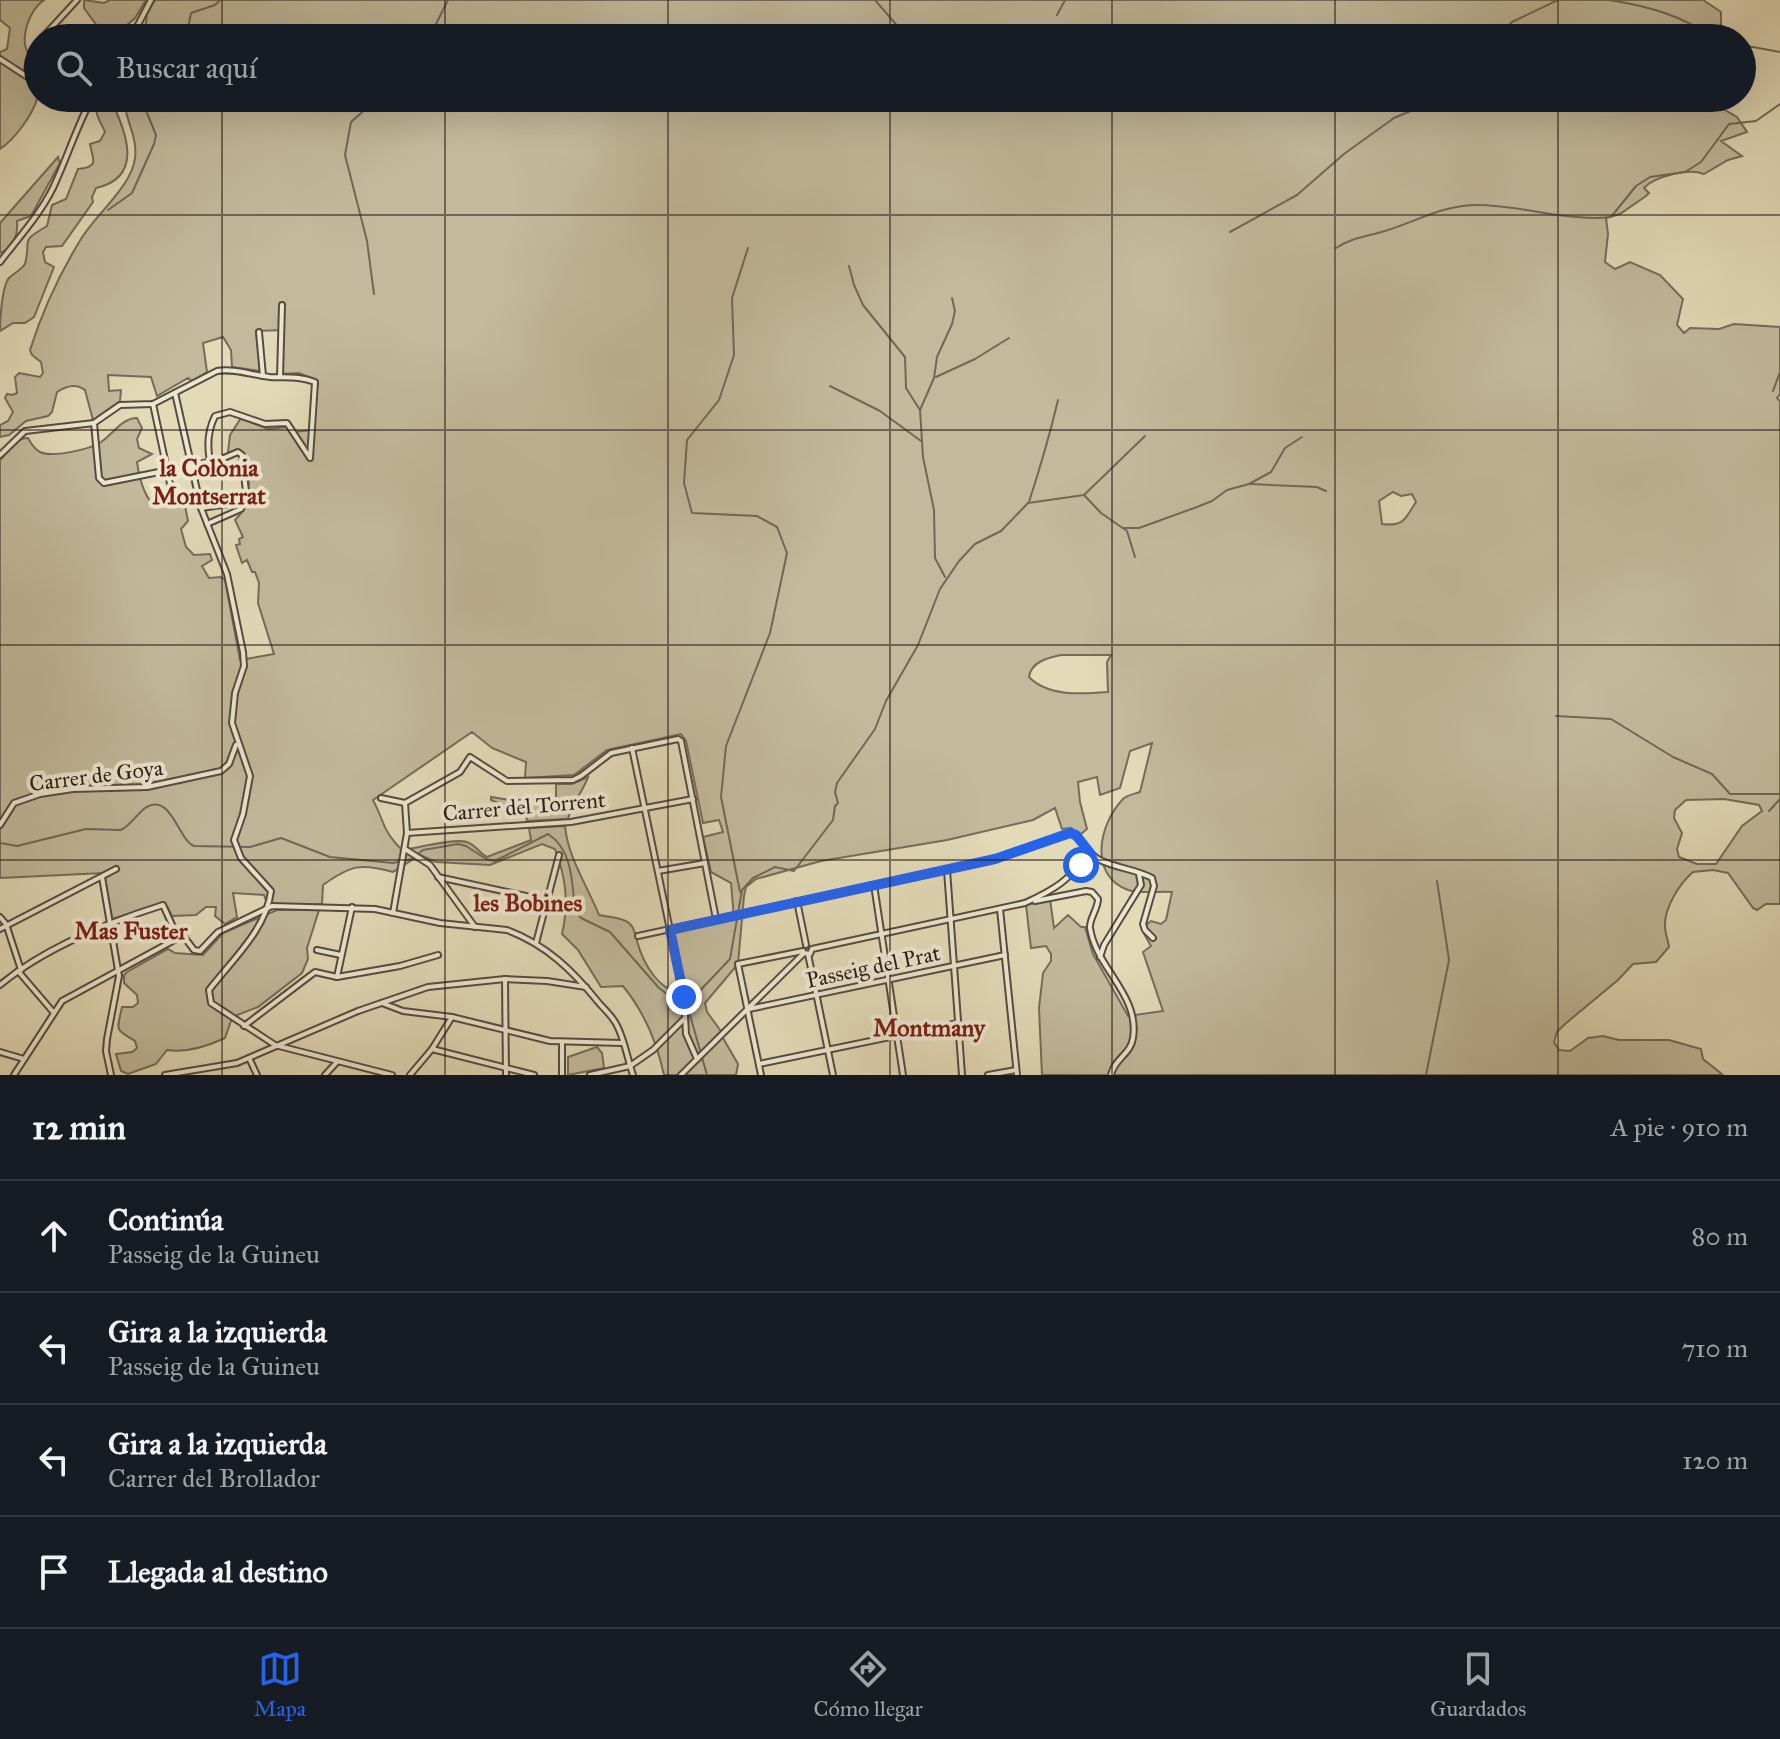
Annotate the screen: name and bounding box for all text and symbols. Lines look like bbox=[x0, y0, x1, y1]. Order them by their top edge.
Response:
search box bbox=[24, 24, 1756, 112]
icon: search bbox=[52, 46, 96, 90]
text: Buscar aquí bbox=[116, 50, 257, 86]
district label: la Colònia Montserrat bbox=[152, 453, 266, 511]
street label: Carrer de Goya bbox=[28, 754, 165, 797]
street label: Carrer del Torrent bbox=[442, 786, 607, 827]
route start bbox=[1063, 847, 1099, 883]
district label: les Bobines bbox=[473, 888, 582, 918]
district label: Mas Fuster bbox=[74, 916, 189, 946]
street label: Passeig del Prat bbox=[804, 939, 943, 994]
route end bbox=[666, 979, 702, 1015]
district label: Montmany bbox=[873, 1013, 987, 1043]
text: 12 min bbox=[32, 1107, 126, 1148]
text: A pie · 910 m bbox=[1611, 1111, 1748, 1143]
text: Continúa bbox=[108, 1202, 224, 1238]
icon: ahead bbox=[32, 1214, 76, 1258]
text: 80 m bbox=[1692, 1220, 1748, 1252]
text: Passeig de la Guineu bbox=[108, 1238, 320, 1270]
text: Gira a la izquierda bbox=[108, 1314, 327, 1350]
icon: left bbox=[32, 1326, 76, 1370]
text: 710 m bbox=[1681, 1332, 1748, 1364]
text: Passeig de la Guineu bbox=[108, 1350, 320, 1382]
text: Gira a la izquierda bbox=[108, 1426, 327, 1462]
icon: left bbox=[32, 1438, 76, 1482]
text: 120 m bbox=[1682, 1444, 1748, 1476]
text: Carrer del Brollador bbox=[108, 1462, 320, 1494]
icon: arrive bbox=[32, 1550, 76, 1594]
text: Llegada al destino bbox=[108, 1554, 328, 1590]
tab: Mapa bbox=[254, 1647, 306, 1722]
tab: Cómo llegar bbox=[813, 1647, 923, 1722]
tab: Guardados bbox=[1430, 1647, 1526, 1722]

